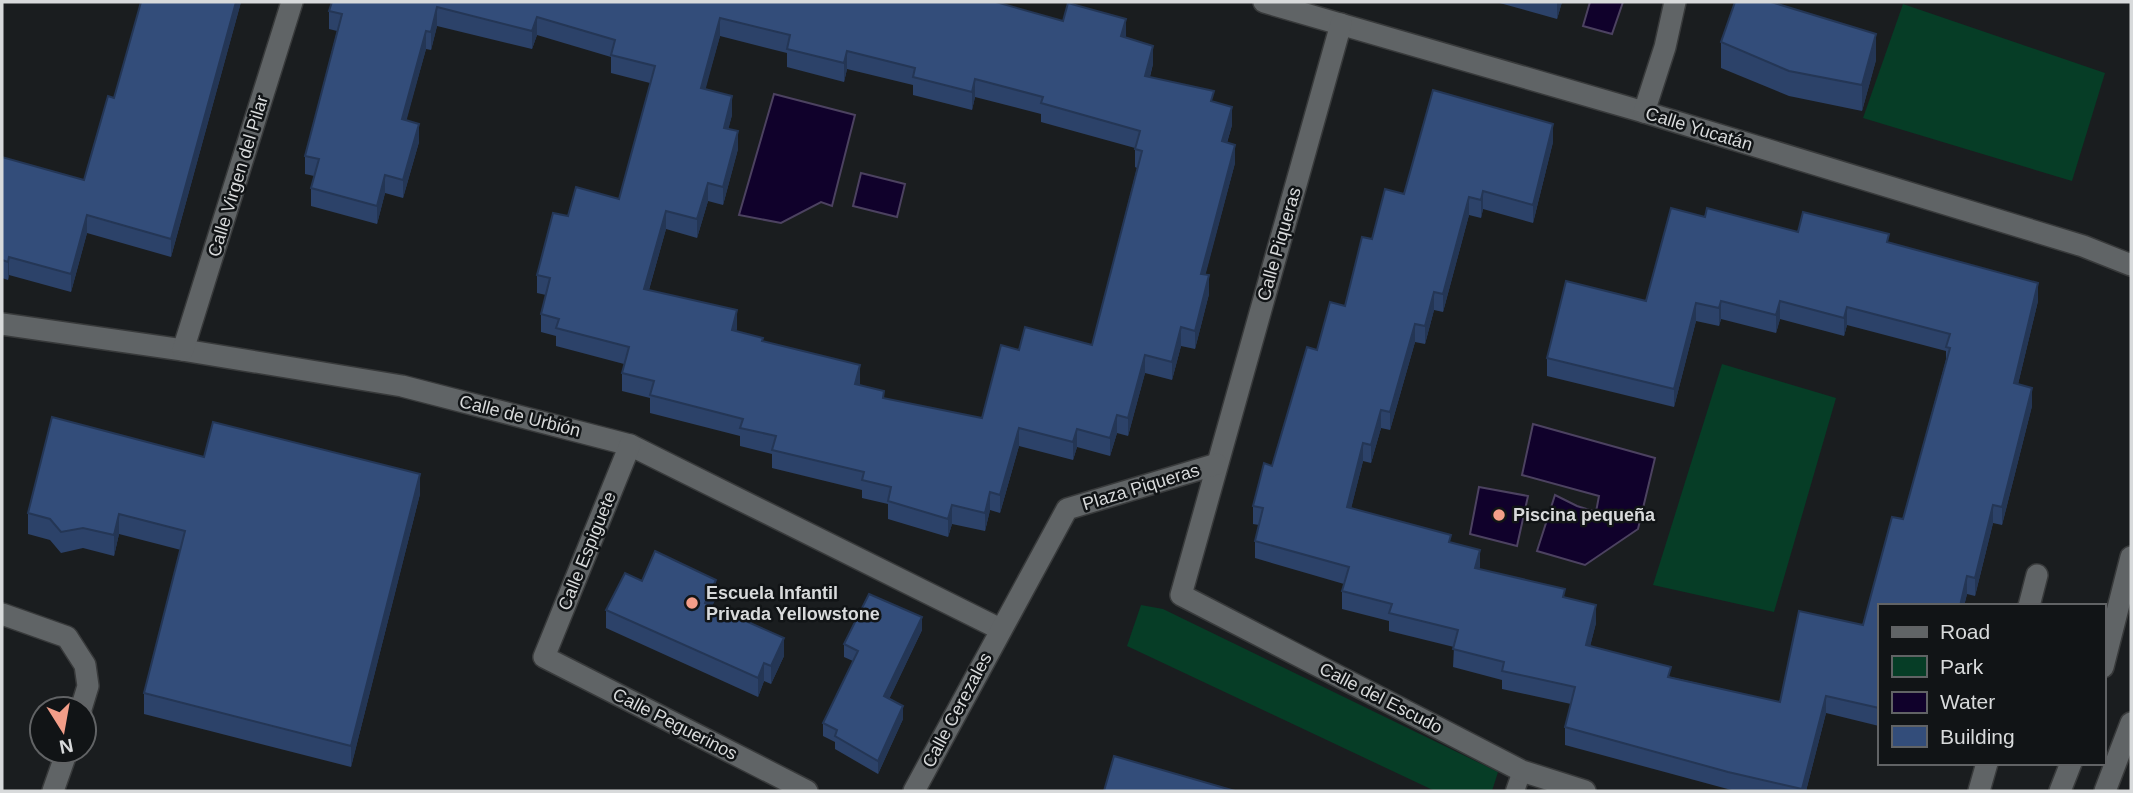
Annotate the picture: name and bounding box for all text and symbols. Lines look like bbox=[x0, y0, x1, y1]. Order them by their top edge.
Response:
street label: Calle Virgen del Pilar bbox=[204, 93, 272, 259]
street label: Calle Yucatán bbox=[1643, 103, 1755, 155]
street label: Calle Piqueras bbox=[1253, 185, 1305, 303]
street label: Calle de Urbión bbox=[457, 391, 583, 441]
street label: Plaza Piqueras bbox=[1080, 460, 1202, 514]
street label: Calle Espiguete bbox=[554, 489, 620, 613]
place label: Piscina pequeña bbox=[1513, 505, 1656, 525]
marker: Piscina pequeña bbox=[1491, 507, 1507, 523]
place label: Escuela Infantil Privada Yellowstone bbox=[706, 583, 880, 624]
marker: Escuela Infantil Privada Yellowstone bbox=[684, 595, 700, 611]
legend bbox=[1878, 604, 2105, 765]
text: Road bbox=[1940, 620, 1990, 643]
street label: Calle Cerezales bbox=[918, 649, 996, 771]
text: Park bbox=[1940, 655, 1984, 678]
street label: Calle del Escudo bbox=[1316, 658, 1446, 738]
street label: Calle Peguerinos bbox=[609, 684, 741, 764]
text: Water bbox=[1940, 690, 1995, 713]
north arrow bbox=[28, 695, 98, 765]
text: Building bbox=[1940, 725, 2015, 748]
text: N bbox=[57, 735, 75, 758]

